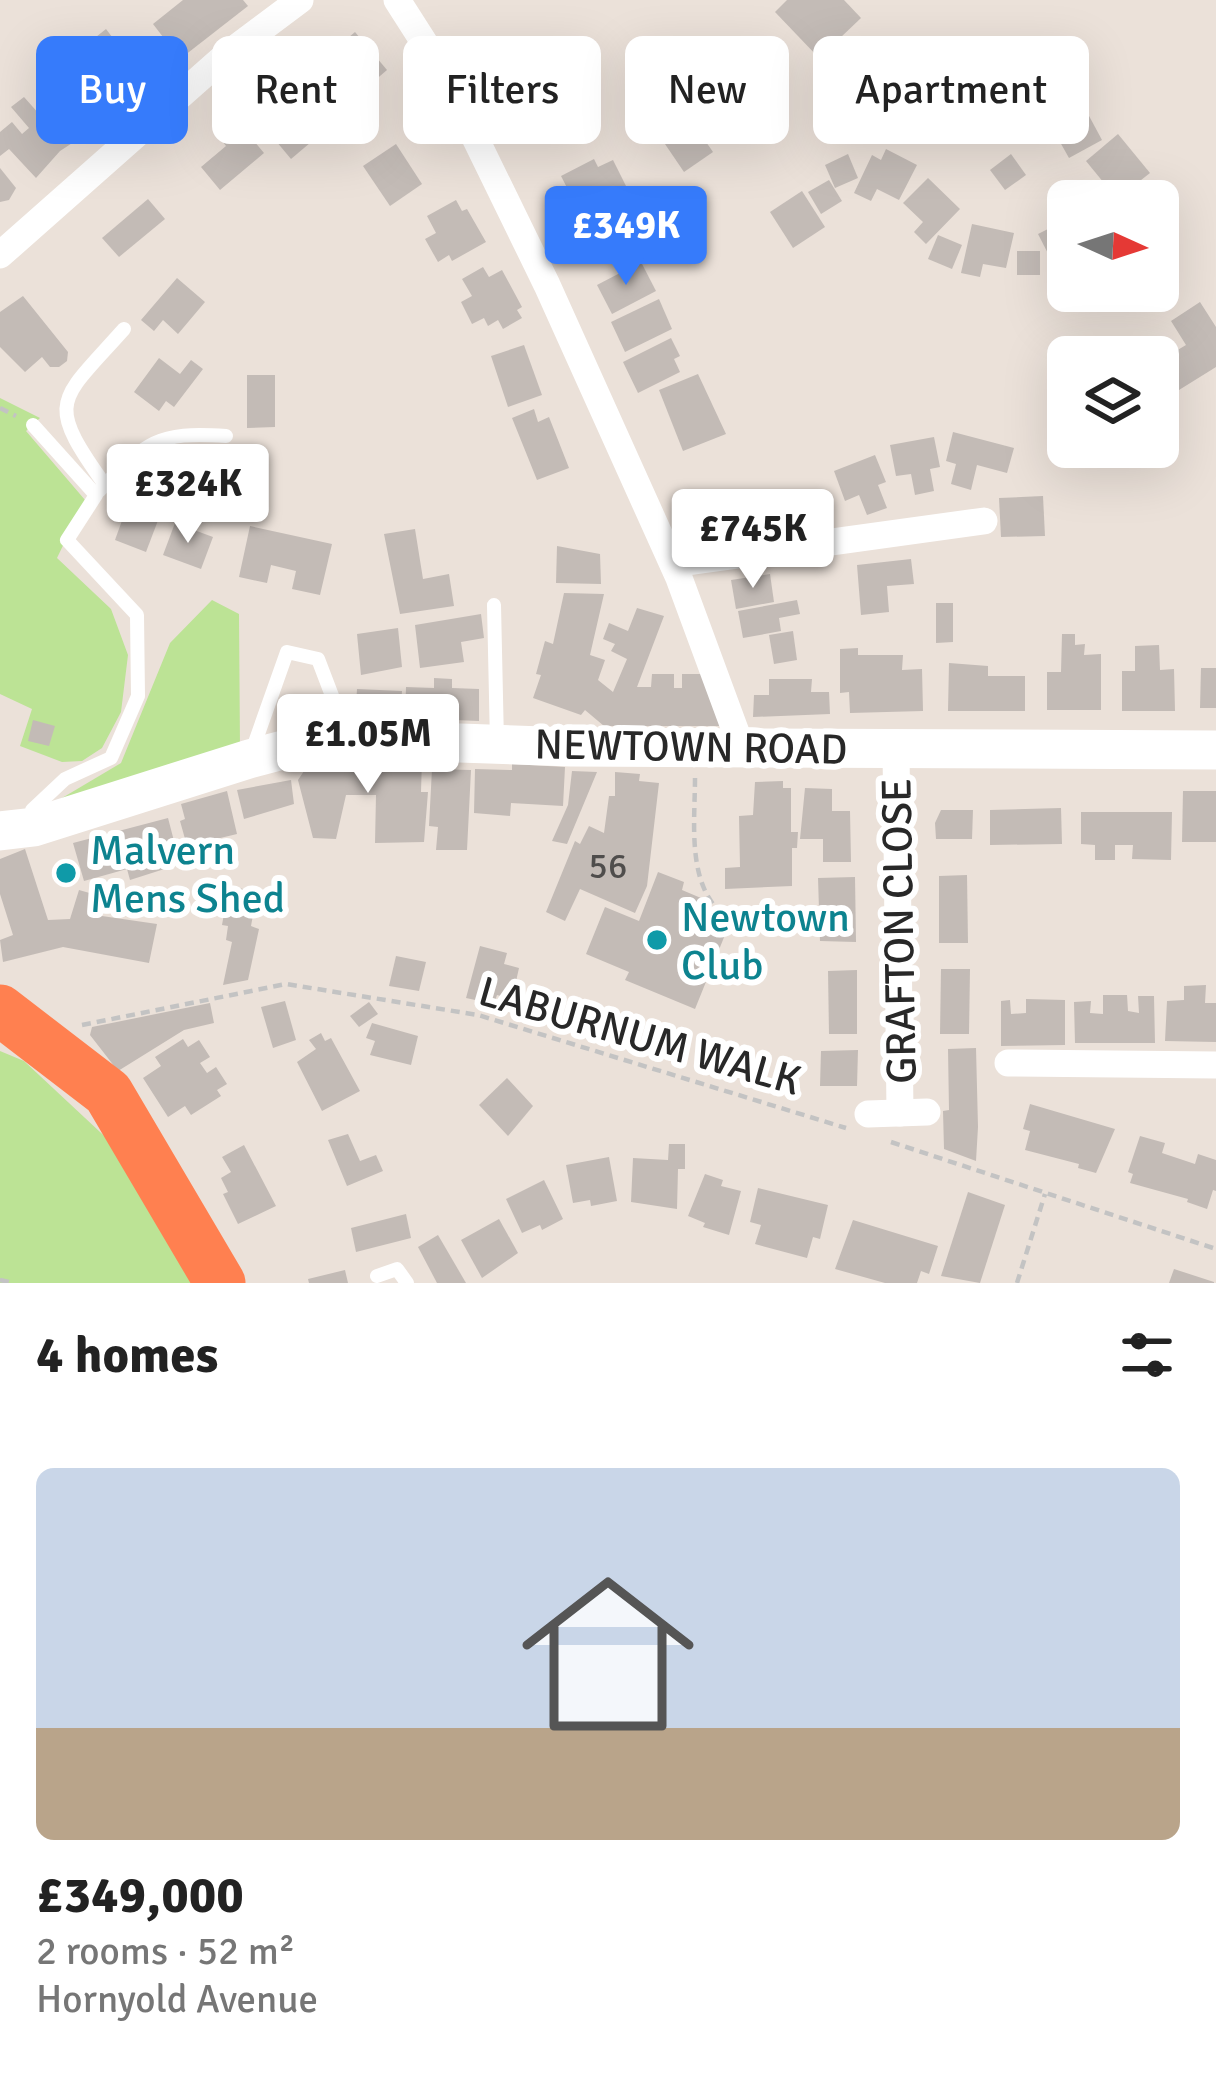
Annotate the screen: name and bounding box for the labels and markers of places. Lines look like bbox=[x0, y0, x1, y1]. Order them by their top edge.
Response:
pin: £349K bbox=[542, 186, 710, 288]
pin: £324K bbox=[104, 444, 272, 546]
pin: £745K bbox=[669, 489, 837, 591]
pin: £1.05M bbox=[270, 694, 466, 796]
place label: Malvern Mens Shed bbox=[90, 825, 285, 924]
marker: Malvern Mens Shed bbox=[53, 860, 79, 886]
place label: Newtown Club bbox=[681, 892, 850, 991]
marker: Newtown Club bbox=[644, 927, 670, 953]

